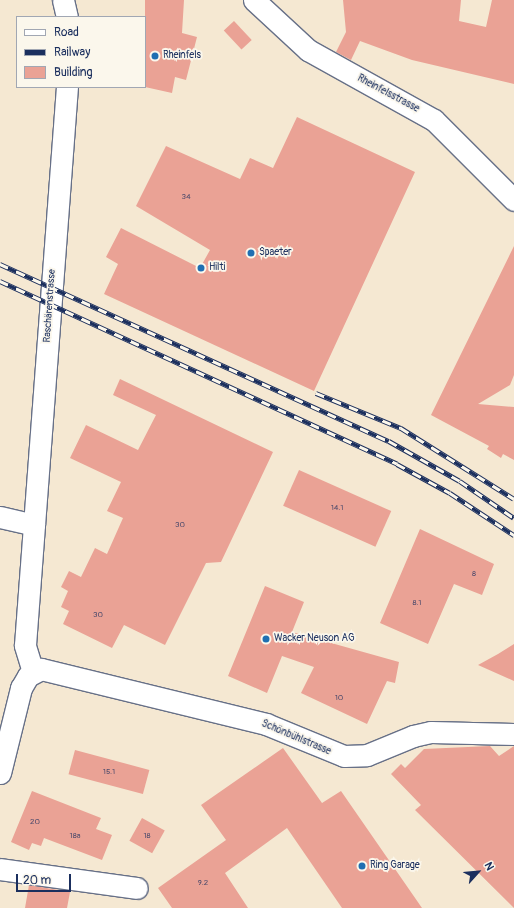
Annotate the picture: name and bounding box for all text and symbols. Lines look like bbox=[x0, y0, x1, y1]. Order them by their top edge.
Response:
legend bbox=[16, 16, 146, 88]
text: Road bbox=[54, 25, 79, 40]
text: Railway bbox=[54, 45, 90, 60]
place label: Rheinfels bbox=[163, 50, 201, 62]
marker: Rheinfels bbox=[150, 51, 160, 61]
text: Building bbox=[54, 65, 93, 80]
street label: Rheinfelsstrasse bbox=[355, 73, 421, 115]
house number: 34 bbox=[181, 192, 191, 202]
place label: Spaeter bbox=[259, 247, 292, 259]
marker: Spaeter bbox=[246, 248, 256, 258]
place label: Hilti bbox=[209, 262, 225, 274]
marker: Hilti bbox=[196, 263, 206, 273]
street label: Raschärenstrasse bbox=[41, 269, 59, 343]
house number: 14.1 bbox=[331, 503, 343, 513]
house number: 30 bbox=[175, 520, 185, 530]
house number: 8 bbox=[472, 569, 476, 579]
house number: 8.1 bbox=[413, 598, 421, 608]
house number: 30 bbox=[93, 610, 103, 620]
place label: Wacker Neuson AG bbox=[274, 633, 355, 645]
marker: Wacker Neuson AG bbox=[261, 634, 271, 644]
house number: 10 bbox=[335, 693, 343, 703]
street label: Schönbühlstrasse bbox=[259, 718, 333, 758]
house number: 15.1 bbox=[103, 767, 115, 777]
house number: 20 bbox=[30, 817, 40, 827]
house number: 18a bbox=[70, 831, 80, 841]
house number: 18 bbox=[143, 831, 151, 841]
north arrow bbox=[458, 852, 498, 892]
place label: Ring Garage bbox=[370, 860, 420, 872]
text: N bbox=[482, 860, 497, 873]
marker: Ring Garage bbox=[357, 861, 367, 871]
scale bar bbox=[18, 866, 73, 892]
text: 20 m bbox=[23, 873, 51, 888]
house number: 9.2 bbox=[198, 878, 208, 888]

